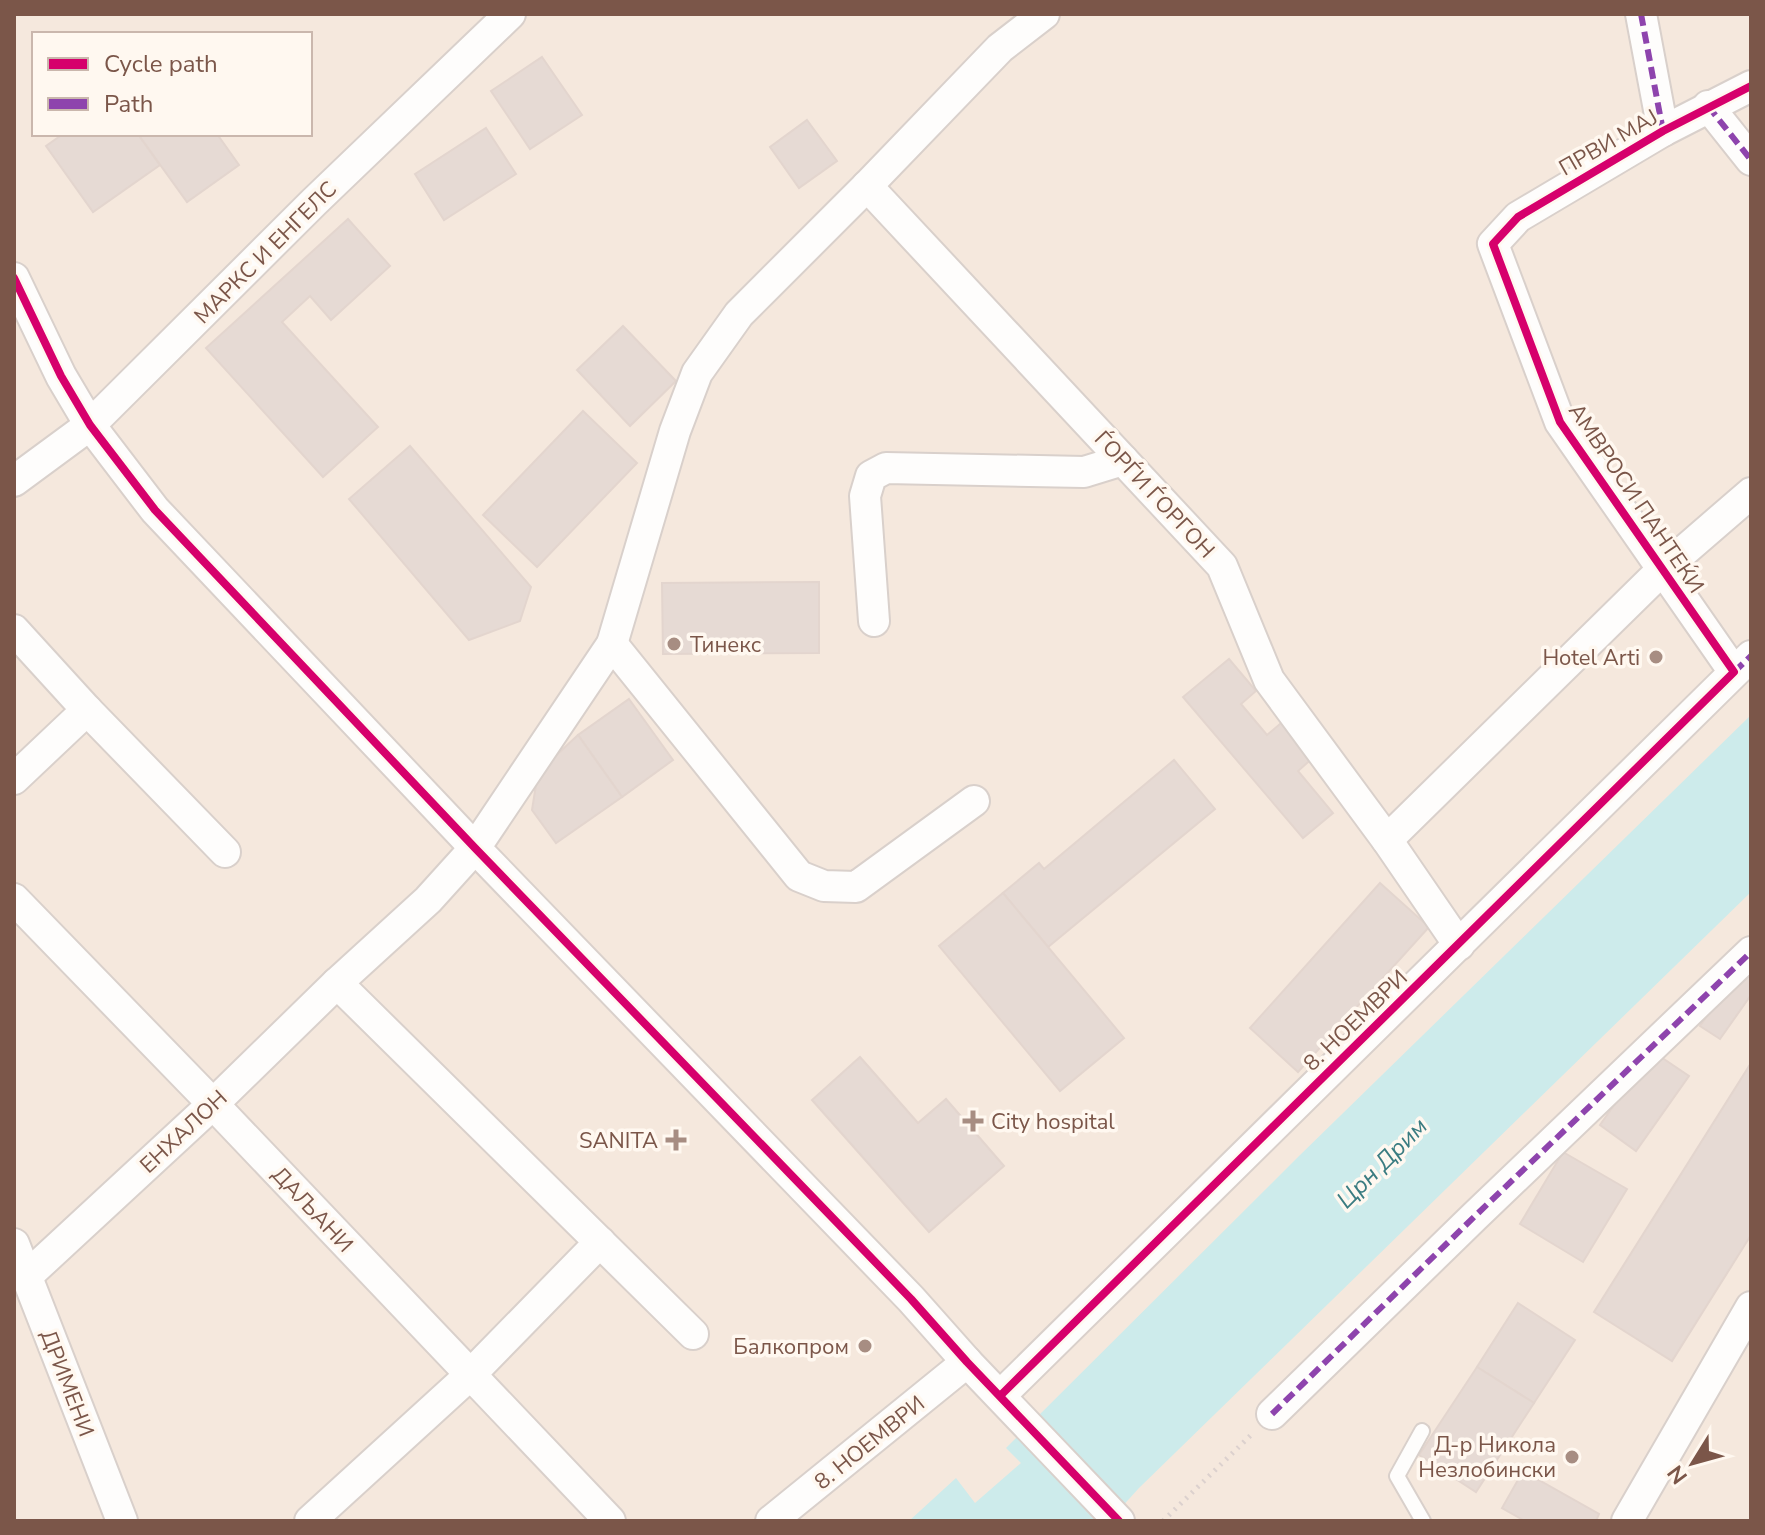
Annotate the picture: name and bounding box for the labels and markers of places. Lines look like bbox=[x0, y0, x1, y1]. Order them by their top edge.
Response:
place label: Тинекс bbox=[690, 630, 761, 660]
marker: Тинекс bbox=[665, 635, 683, 653]
place label: Hotel Arti bbox=[1542, 643, 1640, 673]
marker: Hotel Arti bbox=[1647, 648, 1665, 666]
place label: City hospital bbox=[991, 1107, 1115, 1137]
marker: City hospital bbox=[962, 1110, 984, 1132]
place label: SANITA bbox=[579, 1126, 658, 1156]
marker: SANITA bbox=[665, 1129, 687, 1151]
place label: Балкопром bbox=[733, 1332, 849, 1362]
marker: Балкопром bbox=[856, 1337, 874, 1355]
place label: Д-р Никола Незлобински bbox=[1418, 1430, 1556, 1485]
marker: Д-р Никола Незлобински bbox=[1563, 1448, 1581, 1466]

